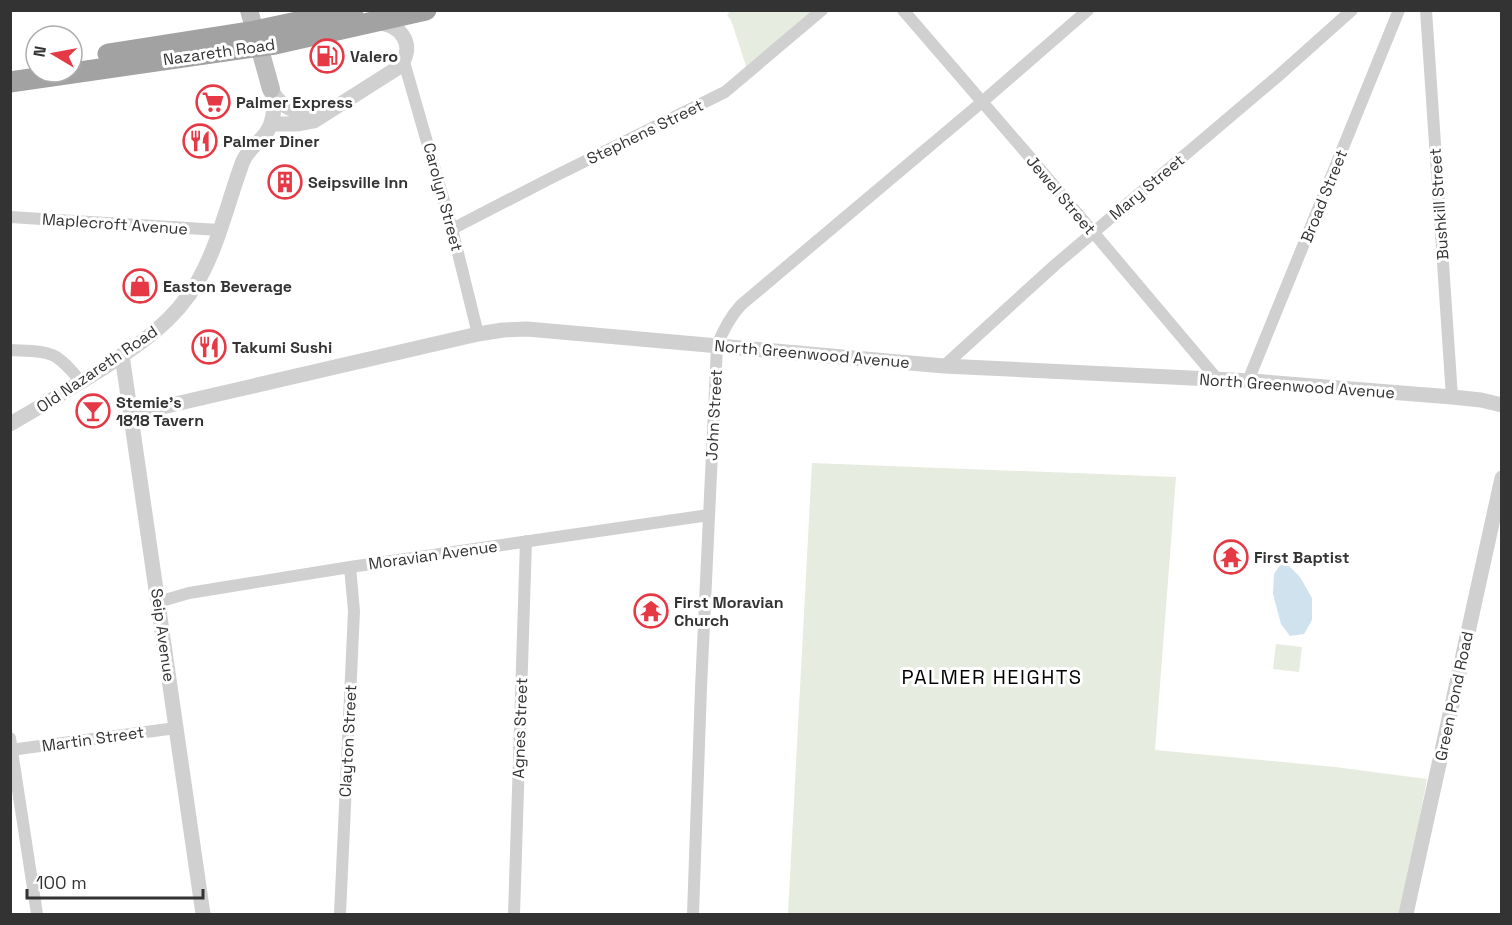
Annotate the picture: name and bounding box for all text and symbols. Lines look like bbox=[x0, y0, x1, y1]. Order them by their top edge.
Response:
north arrow bbox=[24, 24, 84, 84]
street label: Nazareth Road bbox=[162, 34, 276, 70]
fuel station icon: Valero bbox=[309, 38, 345, 74]
text: N bbox=[28, 44, 51, 59]
place label: Valero bbox=[350, 46, 398, 67]
supermarket icon: Palmer Express bbox=[195, 84, 231, 120]
place label: Palmer Express bbox=[236, 92, 353, 113]
street label: Stephens Street bbox=[583, 95, 707, 169]
restaurant icon: Palmer Diner bbox=[182, 123, 218, 159]
place label: Palmer Diner bbox=[223, 131, 320, 152]
street label: Carolyn Street bbox=[418, 140, 468, 254]
street label: Broad Street bbox=[1296, 146, 1352, 246]
street label: Bushkill Street bbox=[1425, 147, 1453, 261]
street label: Mary Street bbox=[1105, 149, 1189, 225]
street label: Jewel Street bbox=[1022, 151, 1100, 239]
building icon: Seipsville Inn bbox=[267, 164, 303, 200]
place label: Seipsville Inn bbox=[308, 172, 408, 193]
street label: Maplecroft Avenue bbox=[41, 208, 189, 240]
shop icon: Easton Beverage bbox=[122, 268, 158, 304]
place label: Easton Beverage bbox=[163, 276, 292, 297]
street label: Old Nazareth Road bbox=[32, 321, 162, 417]
restaurant icon: Takumi Sushi bbox=[191, 329, 227, 365]
street label: North Greenwood Avenue bbox=[713, 335, 911, 373]
place label: Takumi Sushi bbox=[232, 337, 332, 358]
street label: John Street bbox=[701, 369, 727, 461]
street label: North Greenwood Avenue bbox=[1199, 369, 1395, 403]
place label: Stemie's 1818 Tavern bbox=[116, 392, 204, 431]
bar icon: Stemie's 1818 Tavern bbox=[75, 393, 111, 429]
street label: Moravian Avenue bbox=[367, 536, 499, 574]
temple icon: First Baptist bbox=[1213, 539, 1249, 575]
place label: First Baptist bbox=[1254, 547, 1349, 568]
street label: Seip Avenue bbox=[146, 587, 180, 683]
place label: First Moravian Church bbox=[674, 592, 784, 631]
temple icon: First Moravian Church bbox=[633, 593, 669, 629]
street label: Green Pond Road bbox=[1430, 629, 1478, 763]
district label: PALMER HEIGHTS bbox=[902, 664, 1082, 690]
street label: Agnes Street bbox=[508, 677, 532, 779]
street label: Clayton Street bbox=[335, 684, 361, 798]
street label: Martin Street bbox=[40, 721, 146, 757]
scale bar bbox=[27, 862, 202, 900]
text: 100 m bbox=[36, 871, 87, 894]

